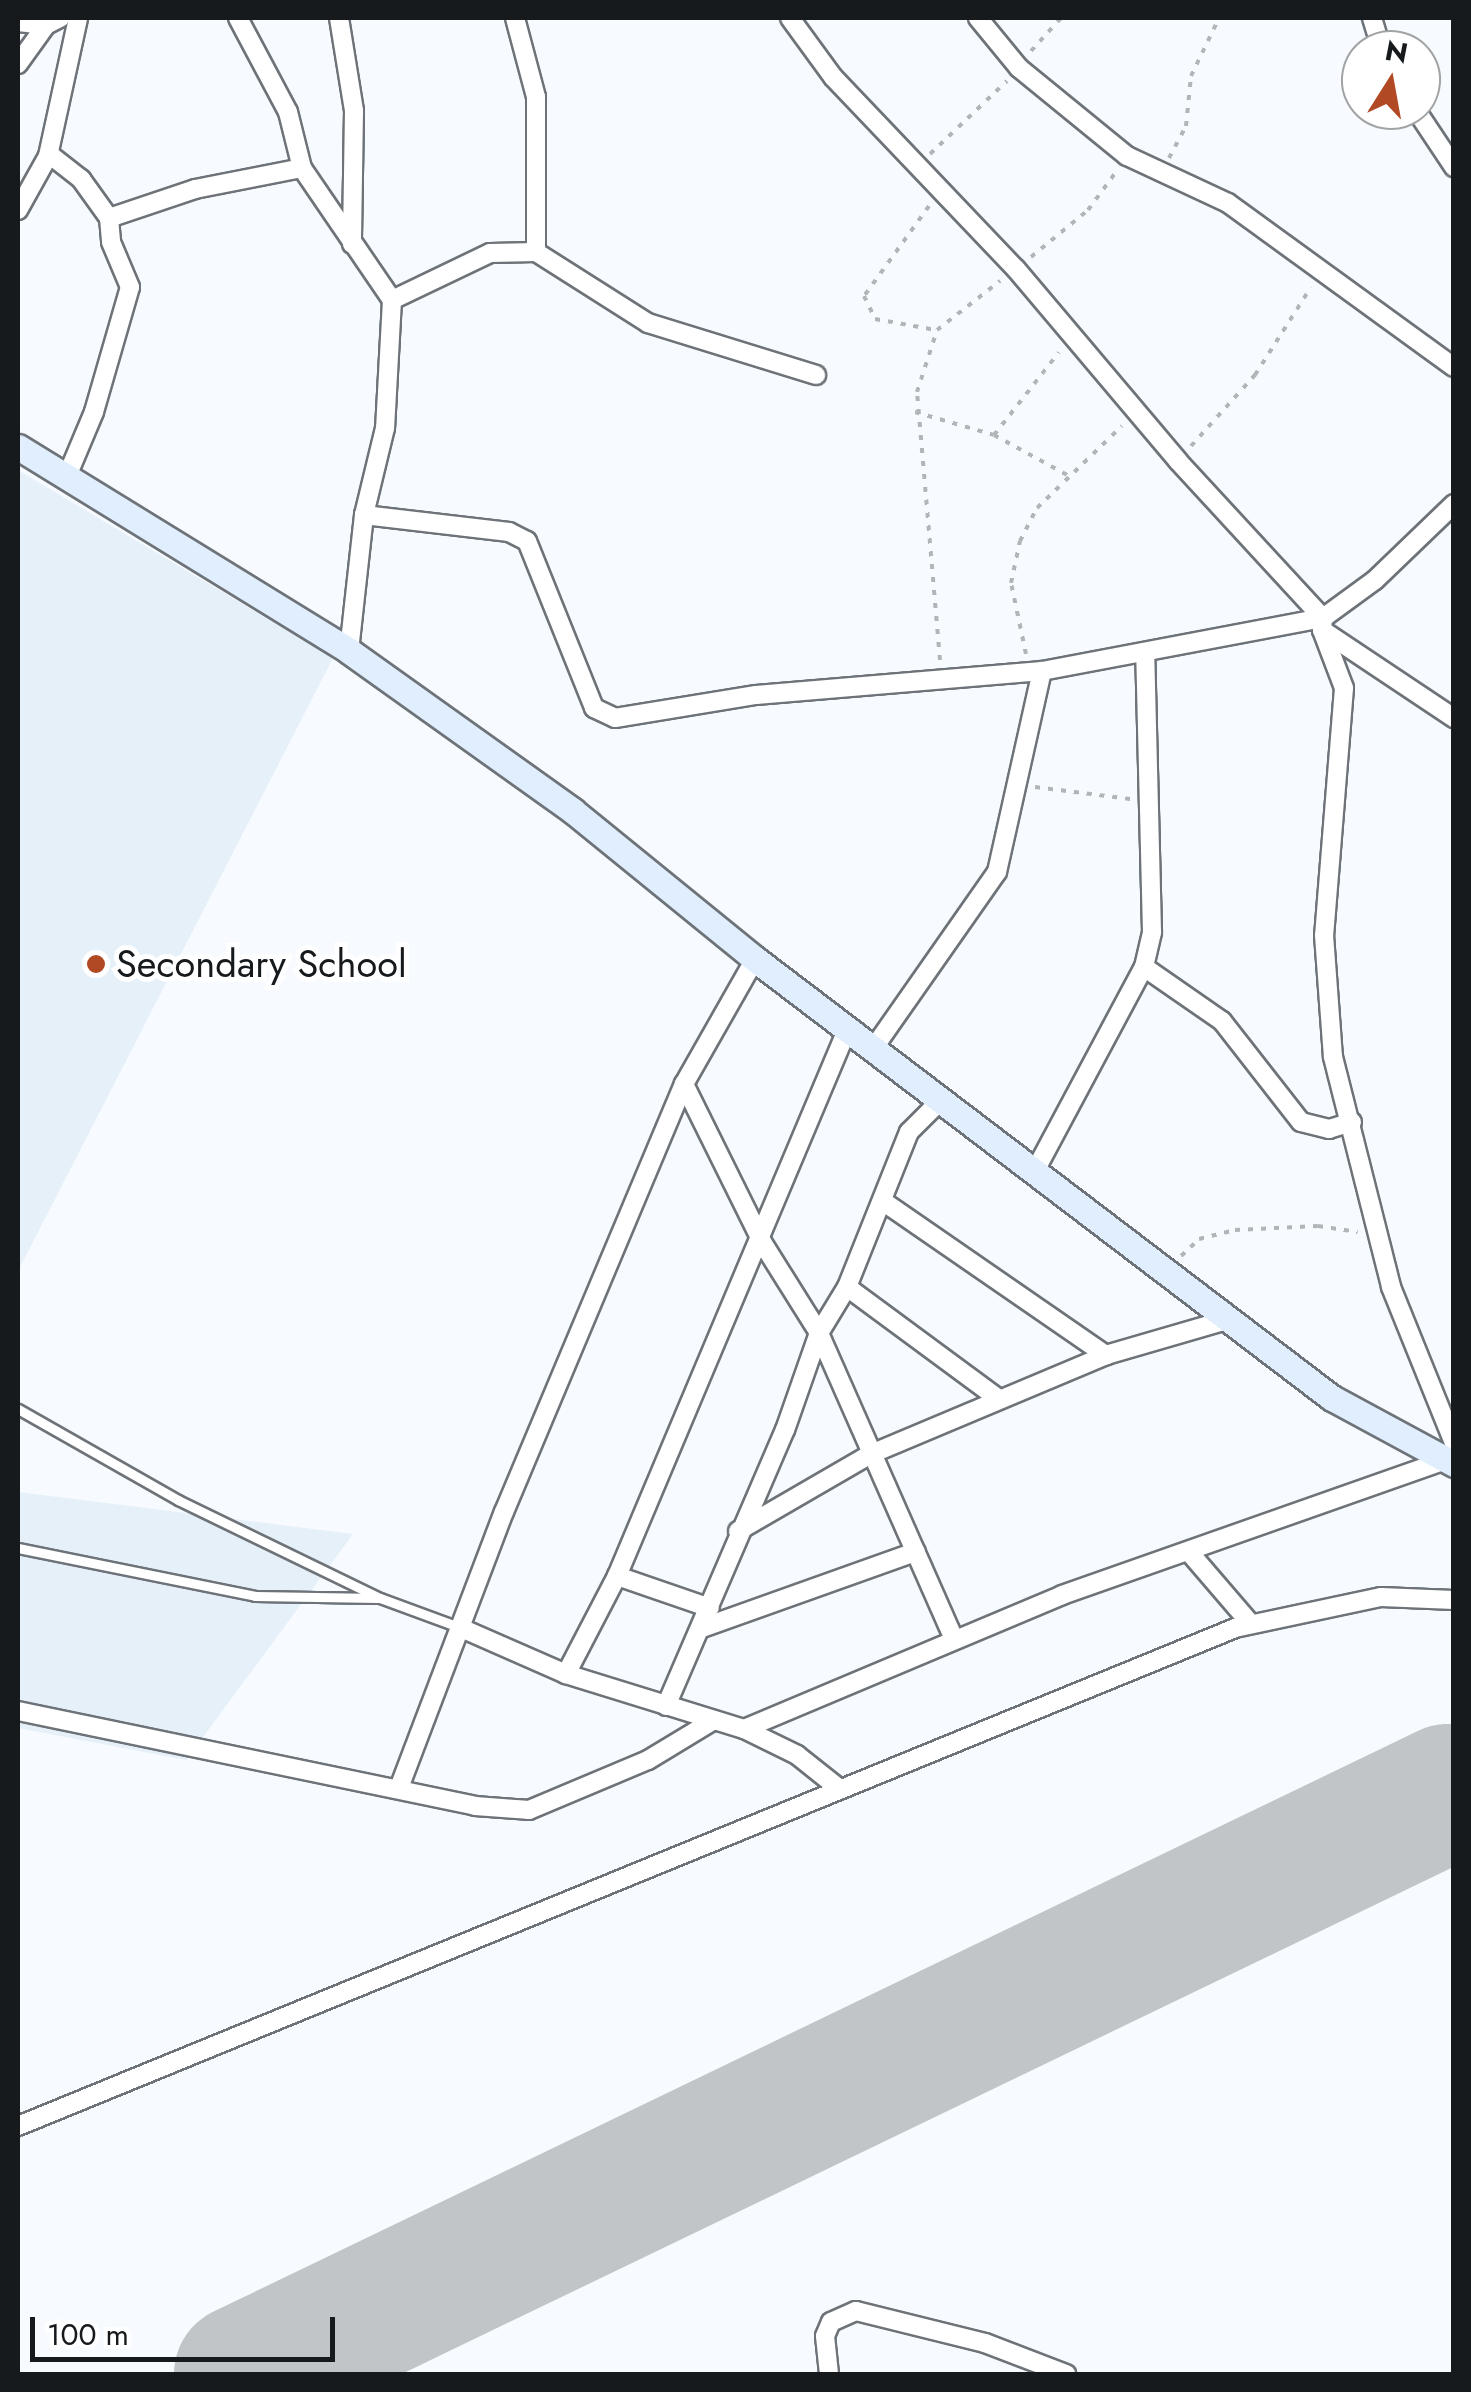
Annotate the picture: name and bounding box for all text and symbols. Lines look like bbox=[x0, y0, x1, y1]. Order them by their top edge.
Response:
north arrow bbox=[1341, 30, 1441, 130]
text: N bbox=[1382, 30, 1411, 74]
place label: Secondary School bbox=[116, 941, 407, 987]
marker: Secondary School bbox=[85, 953, 107, 975]
scale bar bbox=[35, 2297, 340, 2359]
text: 100 m bbox=[47, 2313, 129, 2356]

